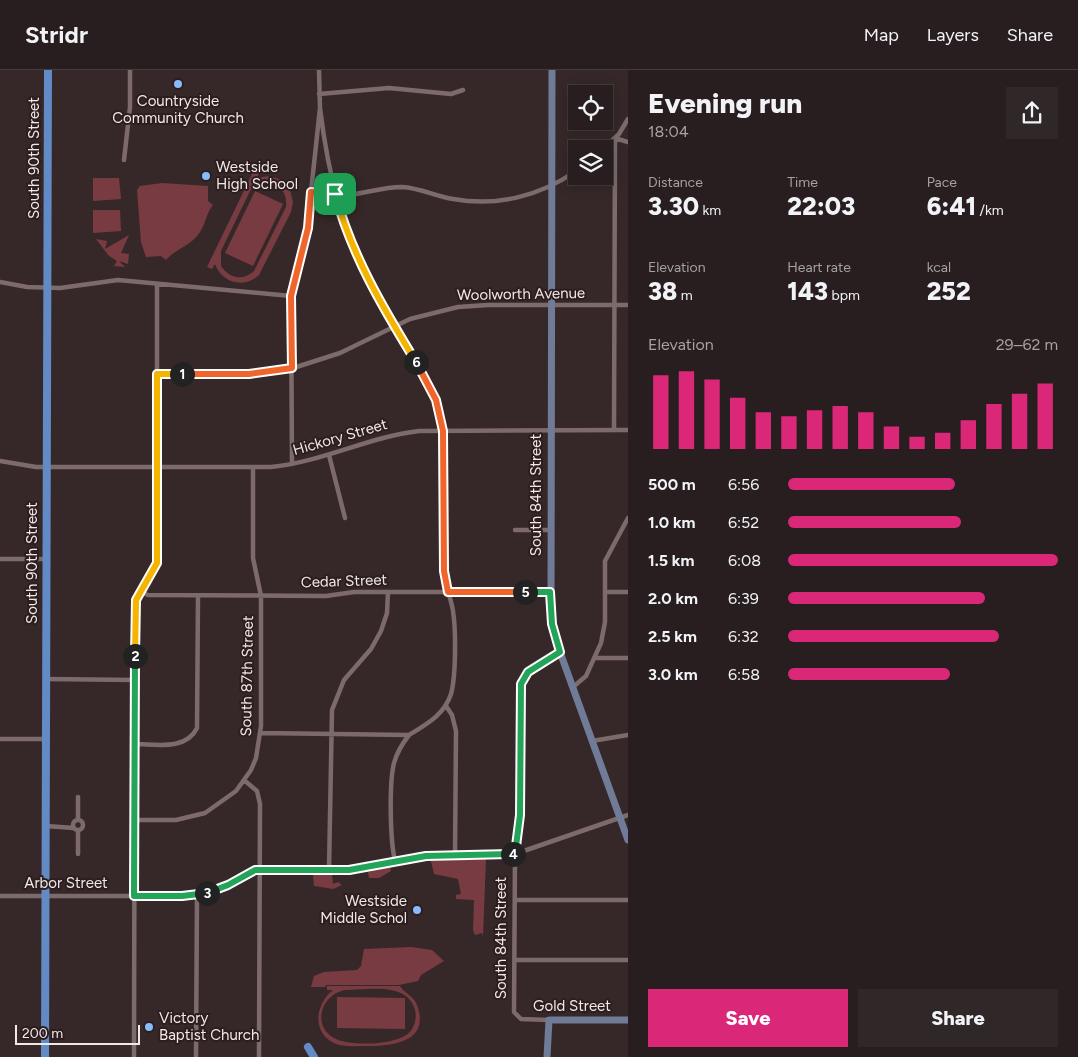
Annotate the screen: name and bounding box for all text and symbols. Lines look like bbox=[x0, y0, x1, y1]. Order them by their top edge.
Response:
text: Stridr bbox=[25, 20, 88, 49]
text: Map bbox=[864, 24, 899, 46]
text: Layers bbox=[927, 24, 979, 46]
text: Share bbox=[1007, 24, 1053, 46]
marker: Countryside Community Church bbox=[172, 78, 184, 90]
map controls bbox=[568, 85, 613, 185]
button: locate bbox=[568, 85, 613, 130]
text: Evening run bbox=[648, 86, 802, 120]
button: share bbox=[1006, 87, 1058, 139]
place label: Countryside Community Church bbox=[112, 92, 244, 127]
street label: South 90th Street bbox=[25, 97, 43, 219]
text: 18:04 bbox=[648, 122, 689, 141]
button: layers bbox=[568, 140, 613, 185]
place label: Westside High School bbox=[216, 158, 298, 193]
marker: Westside High School bbox=[200, 170, 212, 182]
pin bbox=[314, 173, 356, 215]
text: Distance bbox=[648, 174, 703, 191]
text: Time bbox=[787, 174, 818, 191]
text: Pace bbox=[927, 174, 957, 191]
icon: arrive bbox=[321, 180, 349, 208]
text: 3.30 bbox=[648, 191, 699, 221]
text: 22:03 bbox=[787, 191, 855, 221]
text: 6:41 bbox=[927, 191, 976, 221]
text: km bbox=[699, 202, 721, 219]
text: /km bbox=[976, 202, 1004, 219]
text: Elevation bbox=[648, 259, 706, 276]
text: Heart rate bbox=[787, 259, 851, 276]
text: kcal bbox=[927, 259, 951, 276]
text: 38 bbox=[648, 276, 677, 306]
text: 143 bbox=[787, 276, 828, 306]
text: 252 bbox=[927, 276, 971, 306]
street label: Woolworth Avenue bbox=[457, 284, 585, 304]
text: m bbox=[677, 287, 693, 304]
text: bpm bbox=[828, 287, 860, 304]
text: Elevation bbox=[648, 335, 714, 354]
text: 29–62 m bbox=[996, 335, 1058, 354]
pin: 6 bbox=[404, 350, 428, 374]
text: 6 bbox=[412, 354, 421, 371]
pin: 1 bbox=[170, 362, 194, 386]
text: 1 bbox=[180, 366, 185, 383]
street label: Hickory Street bbox=[291, 415, 390, 459]
street label: South 84th Street bbox=[527, 434, 545, 556]
text: 500 m bbox=[648, 475, 696, 494]
text: 6:56 bbox=[728, 475, 759, 494]
street label: South 90th Street bbox=[23, 502, 41, 624]
text: 1.0 km bbox=[648, 513, 695, 532]
text: 6:52 bbox=[728, 513, 759, 532]
text: 1.5 km bbox=[648, 551, 694, 570]
text: 6:08 bbox=[728, 551, 761, 570]
street label: Cedar Street bbox=[301, 570, 388, 591]
pin: 5 bbox=[512, 580, 538, 604]
text: 5 bbox=[521, 584, 530, 601]
text: 2.0 km bbox=[648, 589, 698, 608]
text: 6:39 bbox=[728, 589, 759, 608]
street label: South 87th Street bbox=[237, 615, 257, 737]
text: 2.5 km bbox=[648, 627, 697, 646]
text: 6:32 bbox=[728, 627, 759, 646]
pin: 2 bbox=[122, 644, 148, 668]
text: 2 bbox=[131, 648, 140, 665]
text: 3.0 km bbox=[648, 665, 698, 684]
text: 6:58 bbox=[728, 665, 760, 684]
pin: 4 bbox=[500, 842, 526, 866]
text: 4 bbox=[509, 846, 518, 863]
street label: Arbor Street bbox=[24, 874, 108, 892]
street label: South 84th Street bbox=[492, 877, 510, 999]
pin: 3 bbox=[194, 880, 220, 906]
text: 3 bbox=[204, 885, 211, 902]
place label: Westside Middle Schol bbox=[320, 892, 407, 927]
marker: Westside Middle Schol bbox=[411, 904, 423, 916]
button: Save bbox=[648, 989, 848, 1047]
button: Share bbox=[858, 989, 1058, 1047]
street label: Gold Street bbox=[533, 997, 611, 1015]
place label: Victory Baptist Church bbox=[159, 1009, 259, 1044]
marker: Victory Baptist Church bbox=[143, 1021, 155, 1033]
scale bar bbox=[15, 1022, 140, 1045]
text: 200 m bbox=[22, 1025, 63, 1042]

